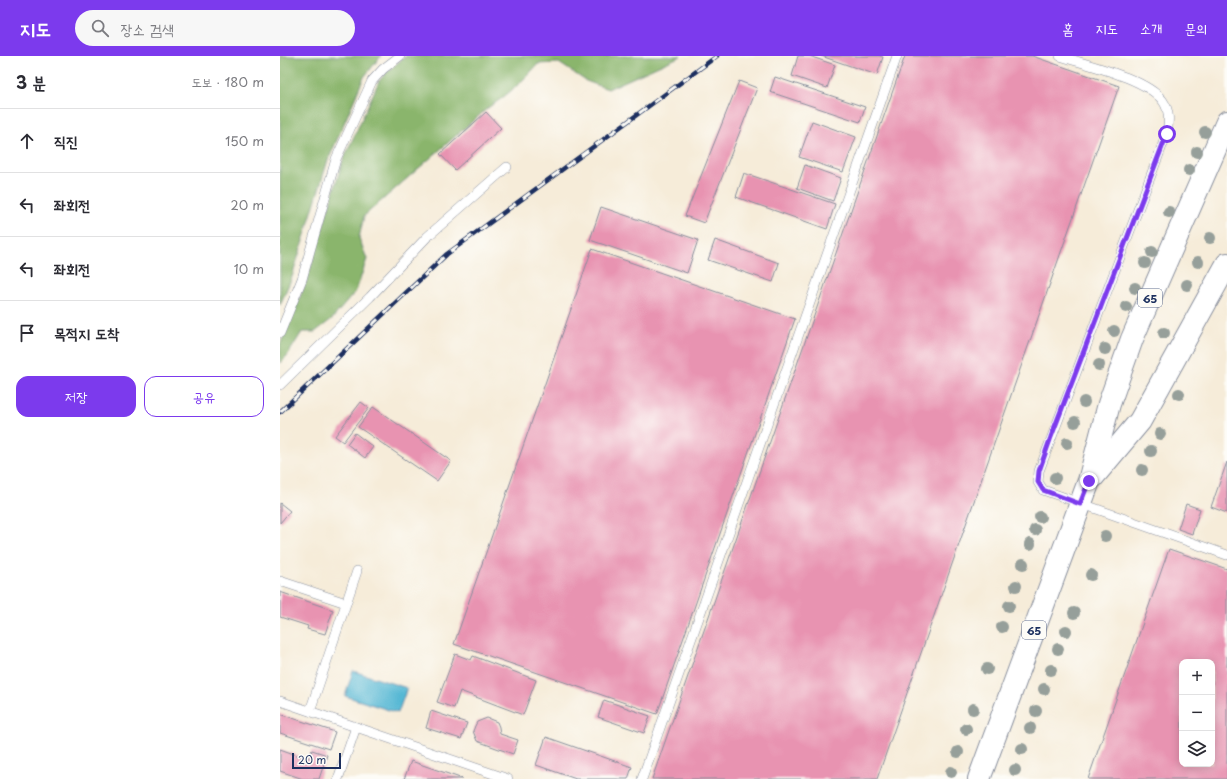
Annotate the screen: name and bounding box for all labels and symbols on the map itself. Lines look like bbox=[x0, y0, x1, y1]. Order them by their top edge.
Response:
route start bbox=[1158, 125, 1176, 143]
road number: 65 bbox=[1138, 289, 1162, 307]
route end bbox=[1080, 472, 1098, 490]
road number: 65 bbox=[1022, 621, 1046, 639]
scale bar bbox=[292, 751, 341, 770]

